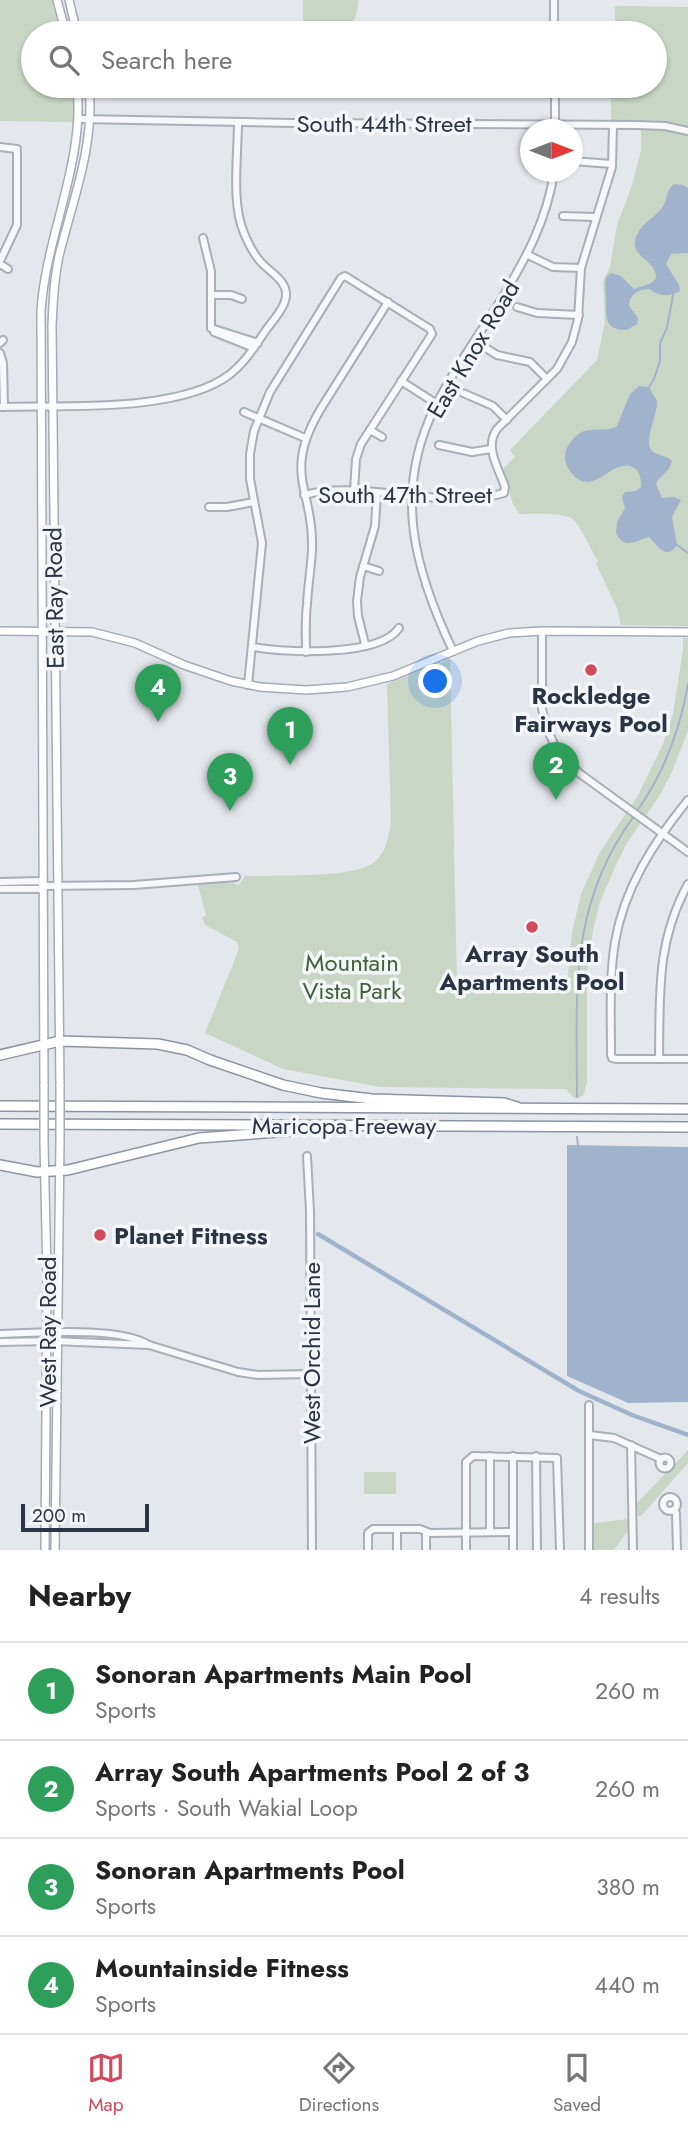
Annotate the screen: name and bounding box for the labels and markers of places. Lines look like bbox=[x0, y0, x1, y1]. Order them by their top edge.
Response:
marker: Rockledge Fairways Pool bbox=[583, 662, 599, 678]
pin: 4 bbox=[135, 664, 181, 722]
place label: Rockledge Fairways Pool bbox=[514, 678, 668, 741]
pin: 1 bbox=[267, 707, 313, 765]
pin: 2 bbox=[533, 742, 579, 800]
pin: 3 bbox=[207, 753, 253, 811]
marker: Array South Apartments Pool bbox=[524, 919, 540, 935]
place label: Array South Apartments Pool bbox=[439, 936, 624, 999]
place label: Planet Fitness bbox=[114, 1218, 268, 1253]
marker: Planet Fitness bbox=[92, 1227, 108, 1243]

